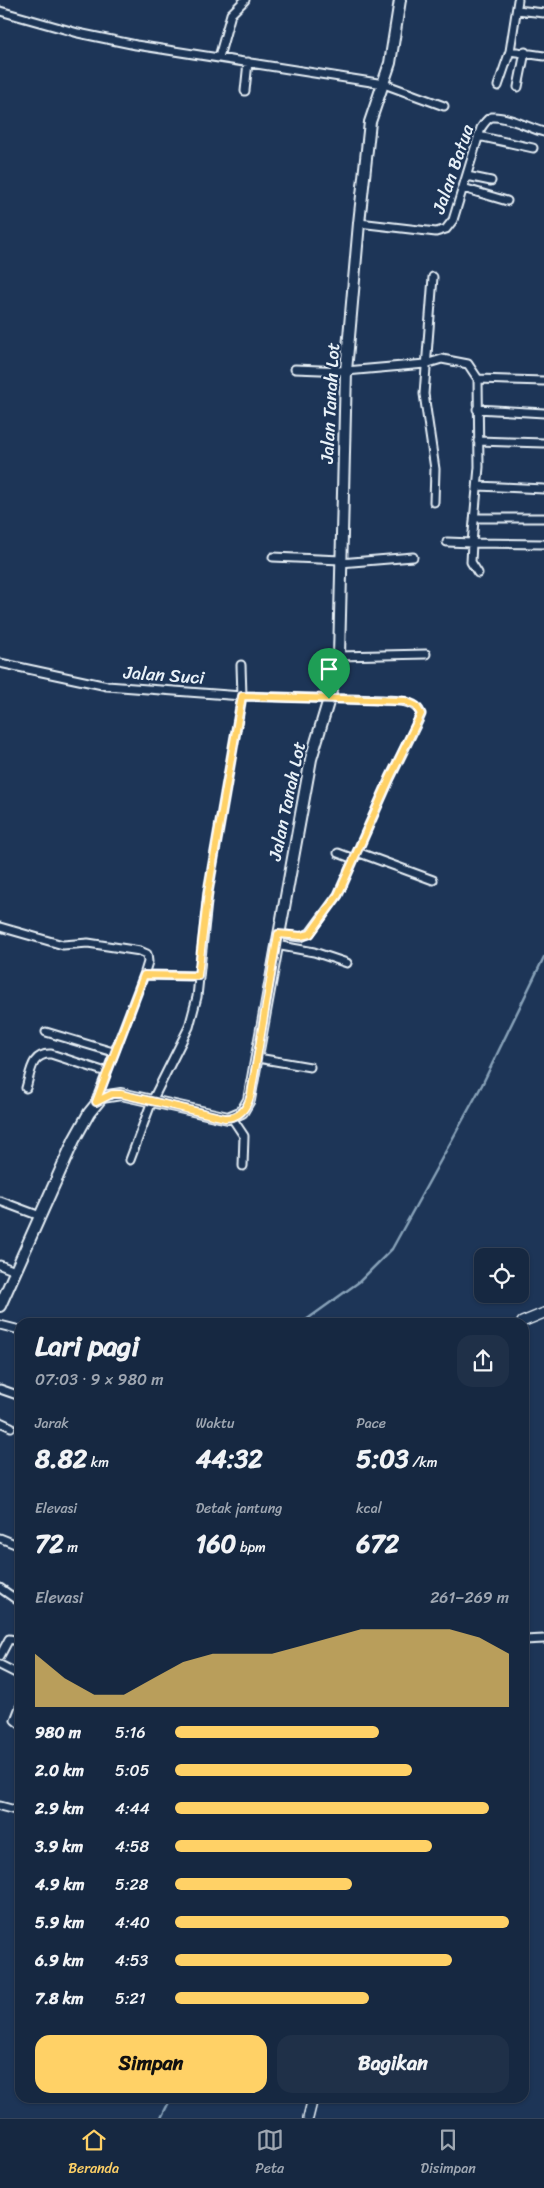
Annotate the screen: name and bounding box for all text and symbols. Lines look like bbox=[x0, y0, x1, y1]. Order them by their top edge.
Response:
street label: Jalan Batua bbox=[422, 119, 484, 219]
street label: Jalan Tanah Lot bbox=[311, 341, 349, 465]
pin bbox=[308, 648, 350, 699]
icon: arrive bbox=[315, 655, 343, 683]
street label: Jalan Suci bbox=[122, 656, 207, 694]
street label: Jalan Tanah Lot bbox=[259, 738, 315, 865]
map controls bbox=[474, 1248, 529, 1303]
button: locate bbox=[474, 1248, 529, 1303]
text: Lari pagi bbox=[35, 1321, 139, 1370]
button: share bbox=[457, 1335, 509, 1387]
text: 07:03 · 9 × 980 m bbox=[35, 1365, 164, 1394]
text: Jarak bbox=[35, 1411, 69, 1436]
text: Waktu bbox=[196, 1411, 235, 1436]
text: Pace bbox=[356, 1411, 386, 1436]
text: 8.82 bbox=[35, 1436, 87, 1481]
text: 44:32 bbox=[196, 1436, 263, 1481]
text: 5:03 bbox=[356, 1436, 409, 1481]
text: km bbox=[87, 1450, 109, 1475]
text: /km bbox=[409, 1450, 437, 1475]
text: Elevasi bbox=[35, 1496, 77, 1521]
text: Detak jantung bbox=[196, 1496, 282, 1521]
text: kcal bbox=[356, 1496, 382, 1521]
text: 72 bbox=[35, 1521, 64, 1566]
text: 160 bbox=[196, 1521, 236, 1566]
text: 672 bbox=[356, 1521, 399, 1566]
text: m bbox=[64, 1535, 78, 1560]
text: bpm bbox=[236, 1535, 266, 1560]
text: Elevasi bbox=[35, 1583, 83, 1612]
text: 261–269 m bbox=[430, 1583, 509, 1612]
text: 980 m bbox=[35, 1718, 81, 1747]
text: 5:16 bbox=[115, 1718, 146, 1747]
text: 2.0 km bbox=[35, 1756, 84, 1785]
text: 5:05 bbox=[115, 1756, 150, 1785]
text: 2.9 km bbox=[35, 1794, 84, 1823]
text: 4:44 bbox=[115, 1794, 150, 1823]
text: 3.9 km bbox=[35, 1832, 83, 1861]
text: 4:58 bbox=[115, 1832, 149, 1861]
text: 4.9 km bbox=[35, 1870, 85, 1899]
text: 5:28 bbox=[115, 1870, 149, 1899]
text: 5.9 km bbox=[35, 1908, 84, 1937]
text: 4:40 bbox=[115, 1908, 150, 1937]
text: 6.9 km bbox=[35, 1946, 84, 1975]
text: 4:53 bbox=[115, 1946, 148, 1975]
text: 7.8 km bbox=[35, 1984, 84, 2013]
text: 5:21 bbox=[115, 1984, 146, 2013]
button: Simpan bbox=[35, 2035, 267, 2093]
button: Bagikan bbox=[277, 2035, 509, 2093]
tab: Beranda bbox=[68, 2126, 119, 2181]
tab: Peta bbox=[255, 2126, 284, 2181]
tab: Disimpan bbox=[421, 2126, 476, 2181]

